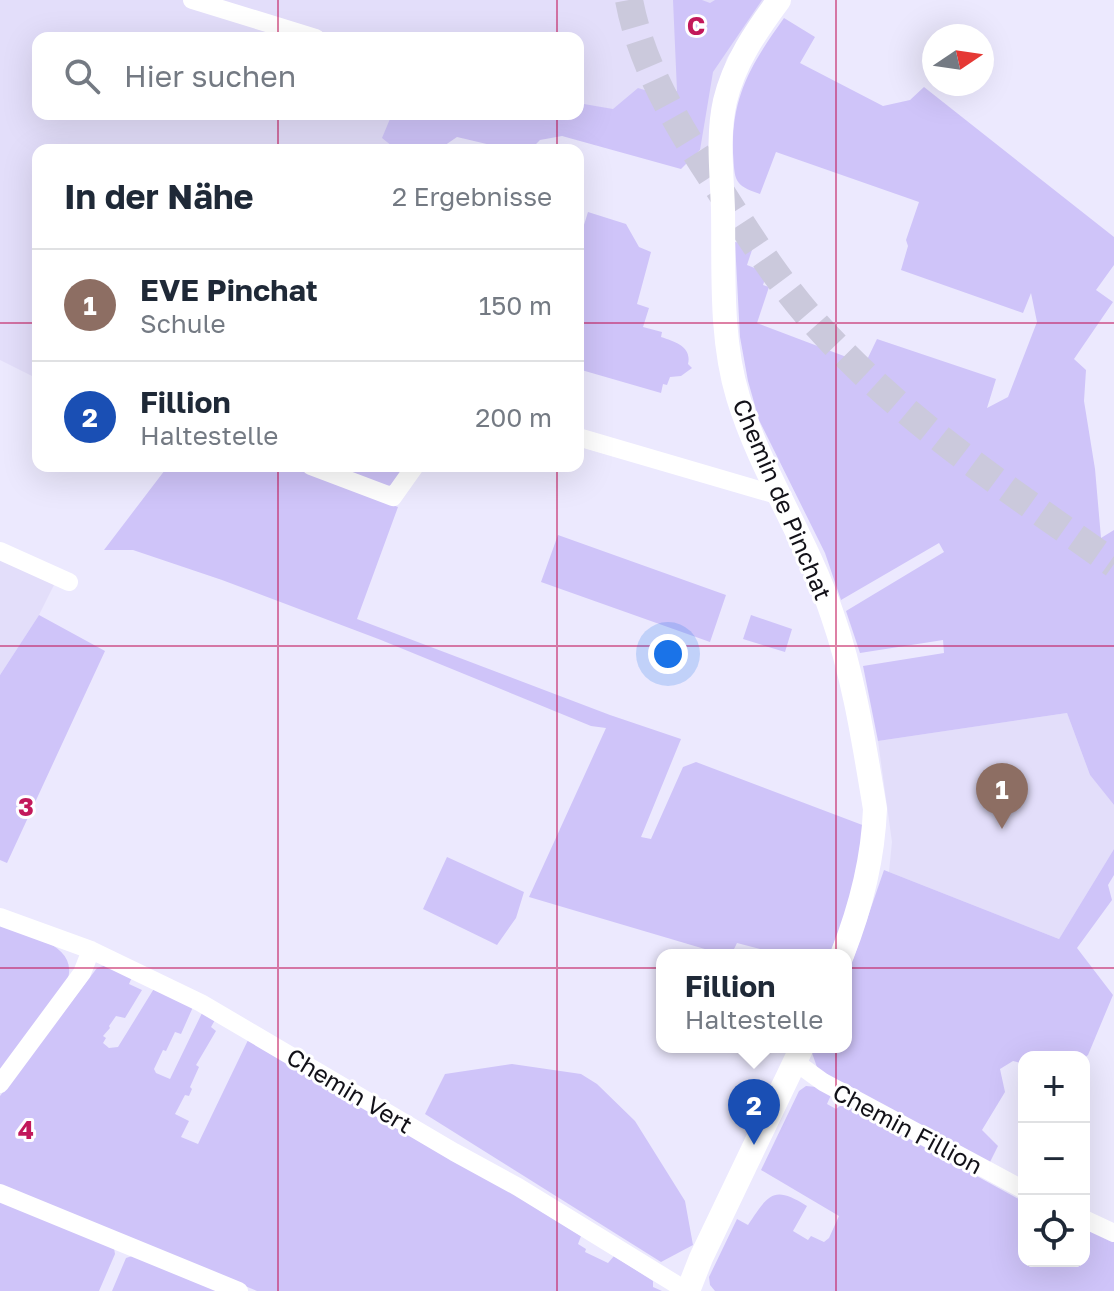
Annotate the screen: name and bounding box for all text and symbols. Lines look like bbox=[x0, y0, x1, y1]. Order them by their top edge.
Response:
text: C bbox=[687, 10, 705, 41]
north arrow bbox=[922, 24, 994, 96]
search box bbox=[32, 32, 584, 120]
icon: search bbox=[60, 54, 104, 98]
text: Hier suchen bbox=[124, 58, 296, 94]
text: In der Nähe bbox=[64, 176, 254, 216]
text: 2 Ergebnisse bbox=[392, 181, 552, 212]
text: EVE Pinchat bbox=[140, 272, 318, 308]
text: 1 bbox=[83, 290, 97, 321]
text: 150 m bbox=[479, 290, 552, 321]
text: Schule bbox=[140, 308, 226, 339]
text: Fillion bbox=[140, 384, 231, 420]
street label: Chemin de Pinchat bbox=[727, 394, 839, 604]
text: 2 bbox=[82, 402, 98, 433]
text: 200 m bbox=[475, 402, 552, 433]
text: Haltestelle bbox=[140, 420, 278, 451]
your location bbox=[648, 634, 688, 674]
pin: 1 bbox=[976, 763, 1028, 829]
text: 3 bbox=[18, 791, 34, 822]
popup bbox=[656, 949, 852, 1053]
text: Fillion bbox=[685, 968, 775, 1004]
text: Haltestelle bbox=[685, 1004, 823, 1035]
street label: Chemin Vert bbox=[282, 1041, 418, 1139]
map controls bbox=[1018, 1051, 1090, 1267]
button: + bbox=[1018, 1051, 1090, 1123]
street label: Chemin Fillion bbox=[828, 1076, 988, 1180]
pin: 2 bbox=[728, 1079, 780, 1145]
text: 4 bbox=[18, 1114, 34, 1145]
button: − bbox=[1018, 1123, 1090, 1195]
button: locate bbox=[1018, 1195, 1090, 1267]

